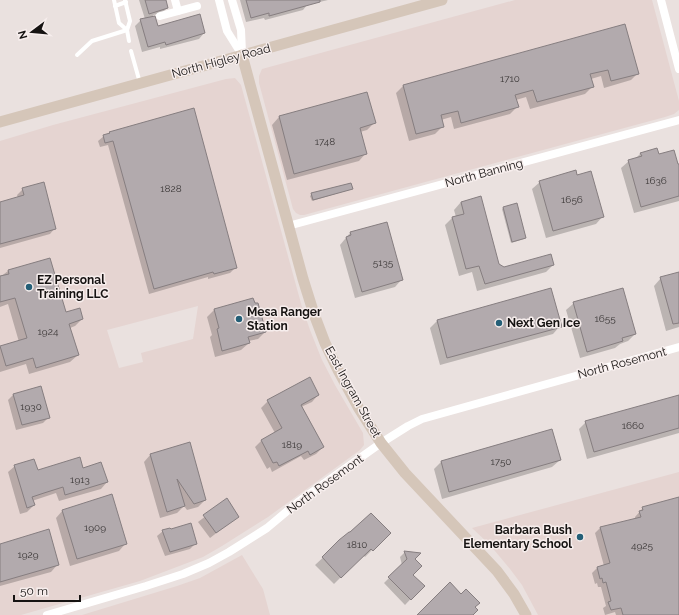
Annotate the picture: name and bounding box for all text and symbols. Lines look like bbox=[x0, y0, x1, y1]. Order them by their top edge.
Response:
north arrow bbox=[12, 12, 52, 52]
text: N bbox=[15, 29, 30, 40]
street label: North Higley Road bbox=[170, 41, 272, 81]
house number: 1710 bbox=[500, 73, 520, 84]
house number: 1748 bbox=[315, 136, 335, 147]
street label: North Banning bbox=[443, 156, 525, 190]
house number: 1636 bbox=[645, 175, 667, 186]
house number: 1828 bbox=[160, 183, 182, 194]
house number: 1656 bbox=[561, 194, 583, 205]
house number: 5135 bbox=[373, 257, 394, 268]
place label: EZ Personal Training LLC bbox=[37, 273, 109, 301]
marker: EZ Personal Training LLC bbox=[24, 282, 34, 292]
place label: Mesa Ranger Station bbox=[247, 305, 322, 333]
house number: 1655 bbox=[594, 313, 616, 324]
marker: Mesa Ranger Station bbox=[234, 314, 244, 324]
place label: Next Gen Ice bbox=[507, 316, 580, 330]
marker: Next Gen Ice bbox=[494, 318, 504, 328]
house number: 1924 bbox=[38, 326, 59, 337]
street label: East Ingram Street bbox=[322, 344, 384, 440]
street label: North Rosemont bbox=[576, 344, 668, 382]
house number: 1930 bbox=[20, 401, 42, 412]
house number: 1660 bbox=[622, 420, 644, 431]
house number: 1819 bbox=[282, 439, 302, 450]
street label: North Rosemont bbox=[284, 451, 366, 517]
house number: 1750 bbox=[491, 456, 512, 467]
house number: 1913 bbox=[70, 474, 90, 485]
house number: 1909 bbox=[84, 522, 106, 533]
place label: Barbara Bush Elementary School bbox=[463, 523, 572, 551]
marker: Barbara Bush Elementary School bbox=[575, 532, 585, 542]
house number: 1810 bbox=[347, 539, 367, 550]
house number: 4925 bbox=[631, 540, 654, 551]
house number: 1929 bbox=[17, 549, 39, 560]
scale bar bbox=[14, 577, 80, 603]
text: 50 m bbox=[20, 584, 48, 598]

